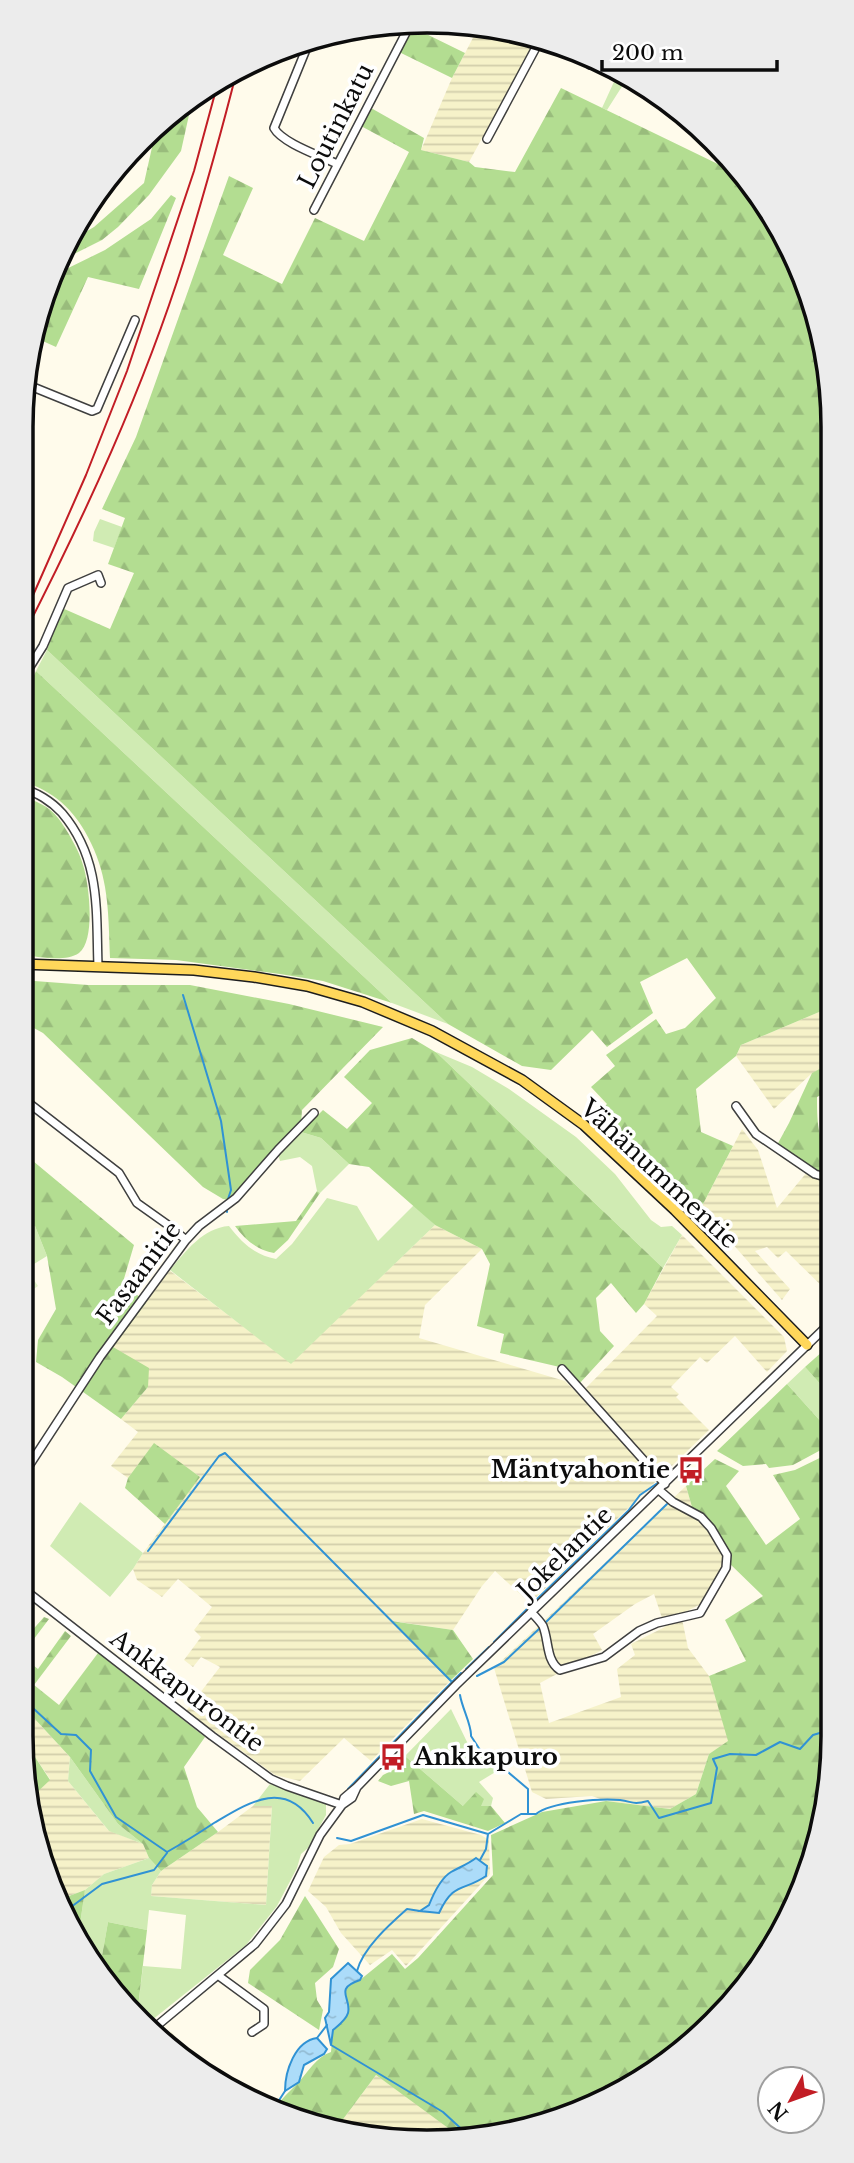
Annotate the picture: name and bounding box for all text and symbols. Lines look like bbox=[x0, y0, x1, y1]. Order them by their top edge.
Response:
scale bar bbox=[602, 28, 777, 72]
text: 200 m bbox=[612, 40, 684, 66]
street label: Loutinkatu bbox=[292, 58, 379, 193]
street label: Vähänummentie bbox=[574, 1092, 744, 1254]
street label: Fasaanitie bbox=[90, 1215, 187, 1330]
place label: Mäntyahontie bbox=[491, 1455, 670, 1484]
bus stop icon: Mäntyahontie bbox=[676, 1455, 706, 1485]
street label: Jokelantie bbox=[509, 1500, 618, 1607]
street label: Ankkapurontie bbox=[104, 1623, 270, 1758]
bus stop icon: Ankkapuro bbox=[378, 1742, 408, 1772]
place label: Ankkapuro bbox=[413, 1742, 558, 1771]
north arrow bbox=[756, 2065, 826, 2135]
text: N bbox=[764, 2096, 793, 2125]

